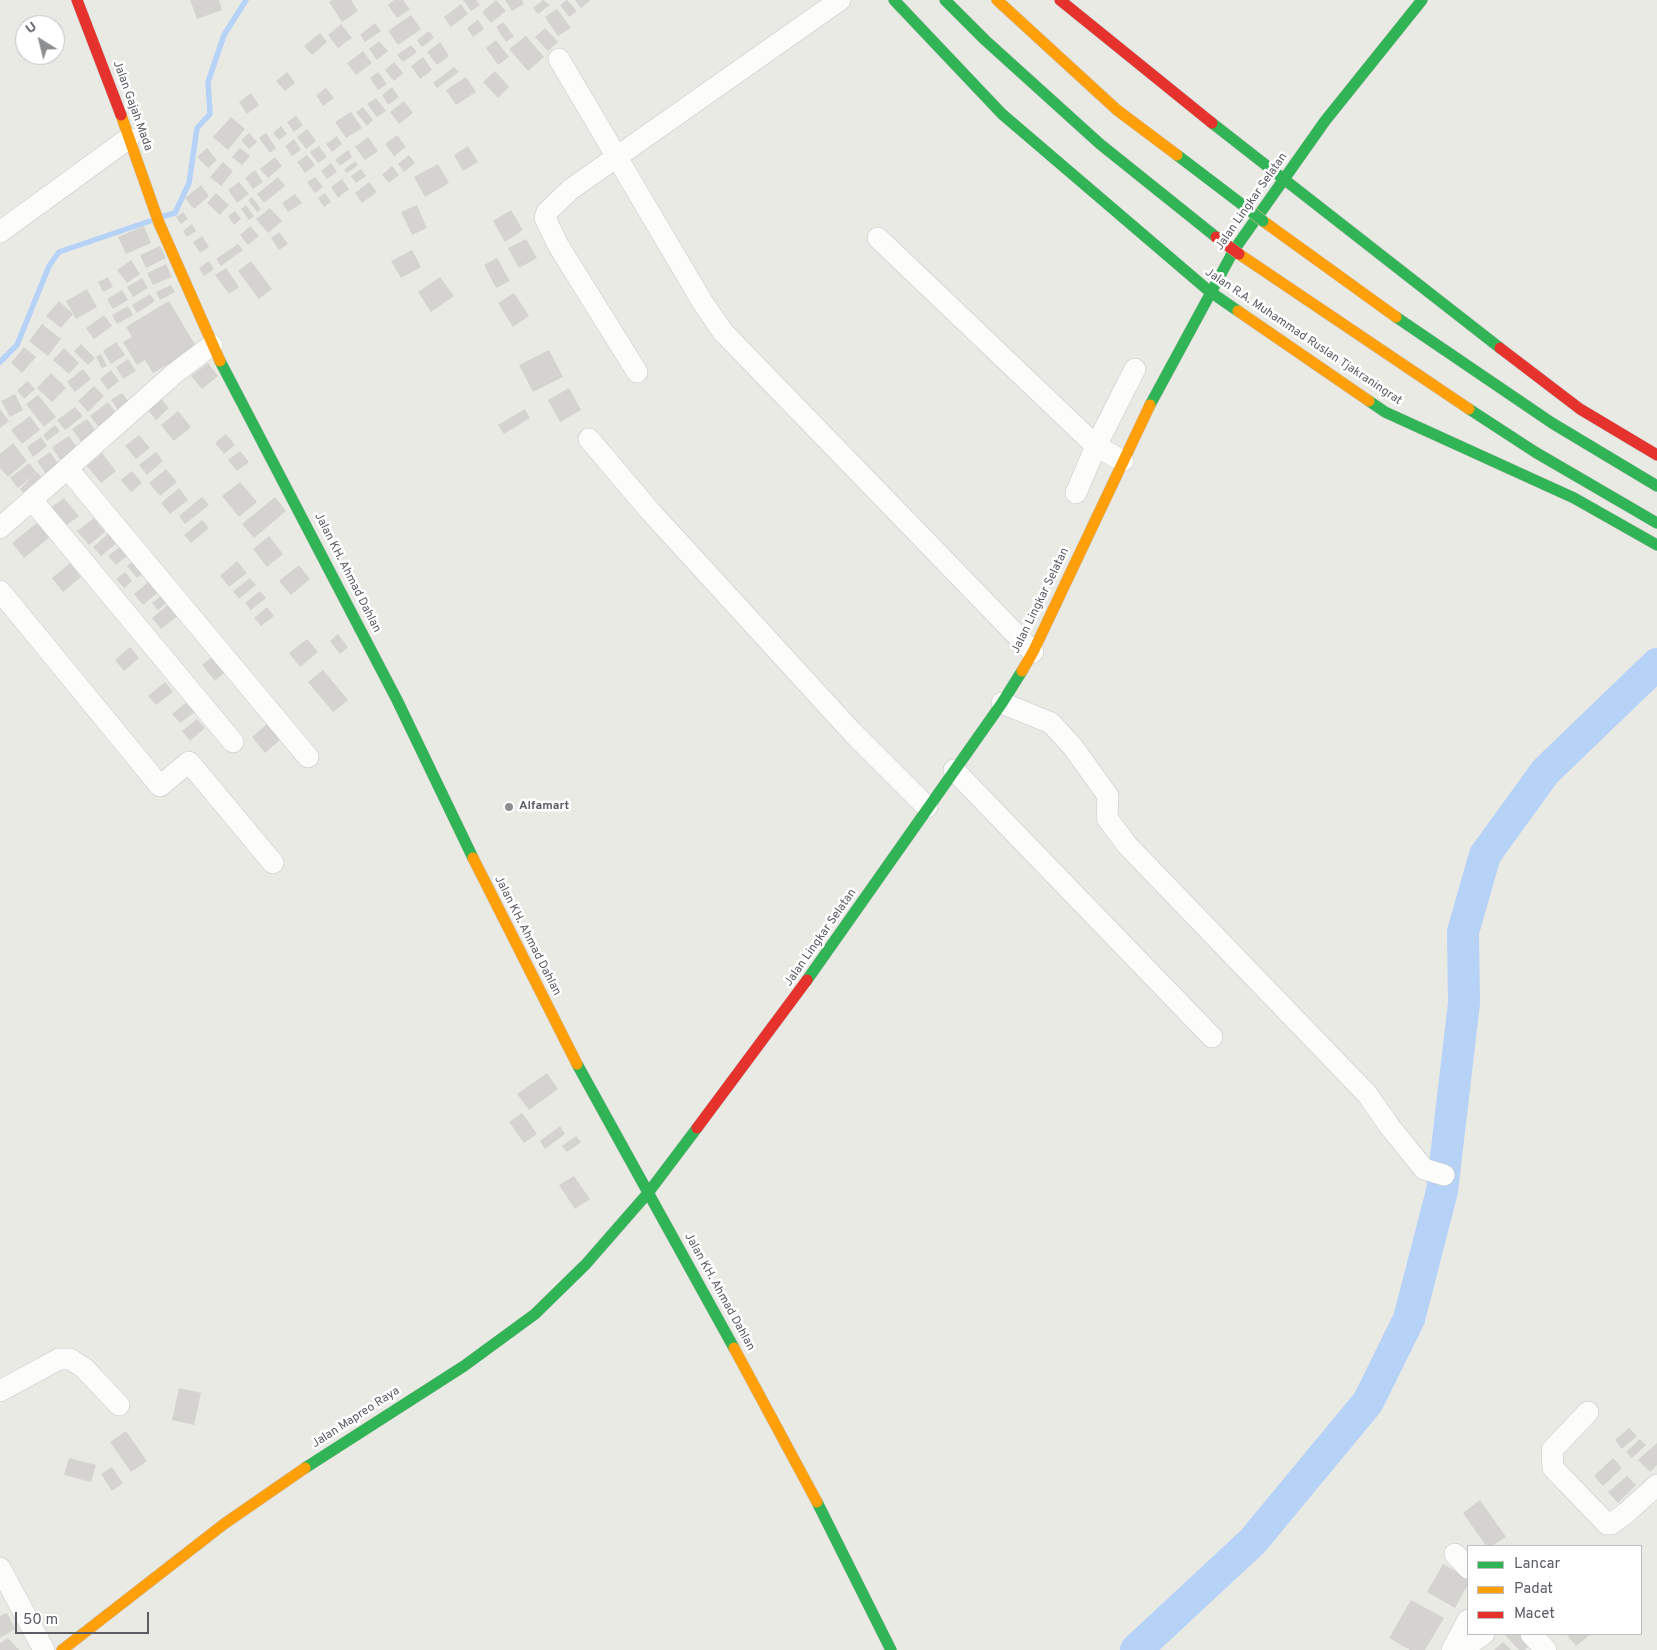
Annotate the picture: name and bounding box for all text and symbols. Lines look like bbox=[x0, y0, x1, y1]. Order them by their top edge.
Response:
north arrow bbox=[15, 15, 65, 65]
text: U bbox=[22, 18, 41, 38]
street label: Jalan Gajah Mada bbox=[109, 59, 155, 153]
street label: Jalan Lingkar Selatan bbox=[1213, 150, 1291, 254]
street label: Jalan R.A. Muhammad Ruslan Tjakraningrat bbox=[1202, 266, 1404, 408]
street label: Jalan KH. Ahmad Dahlan bbox=[310, 511, 384, 635]
street label: Jalan Lingkar Selatan bbox=[1009, 546, 1073, 656]
place label: Alfamart bbox=[519, 800, 569, 814]
marker: Alfamart bbox=[503, 801, 515, 813]
street label: Jalan KH. Ahmad Dahlan bbox=[490, 874, 564, 998]
street label: Jalan Lingkar Selatan bbox=[782, 886, 860, 990]
street label: Jalan KH. Ahmad Dahlan bbox=[681, 1231, 757, 1353]
street label: Jalan Mapreo Raya bbox=[309, 1384, 403, 1452]
legend bbox=[1467, 1545, 1642, 1635]
text: Lancar bbox=[1514, 1555, 1560, 1574]
text: Padat bbox=[1514, 1580, 1553, 1599]
scale bar bbox=[18, 1602, 151, 1634]
text: Macet bbox=[1514, 1605, 1555, 1624]
text: 50 m bbox=[23, 1611, 58, 1630]

